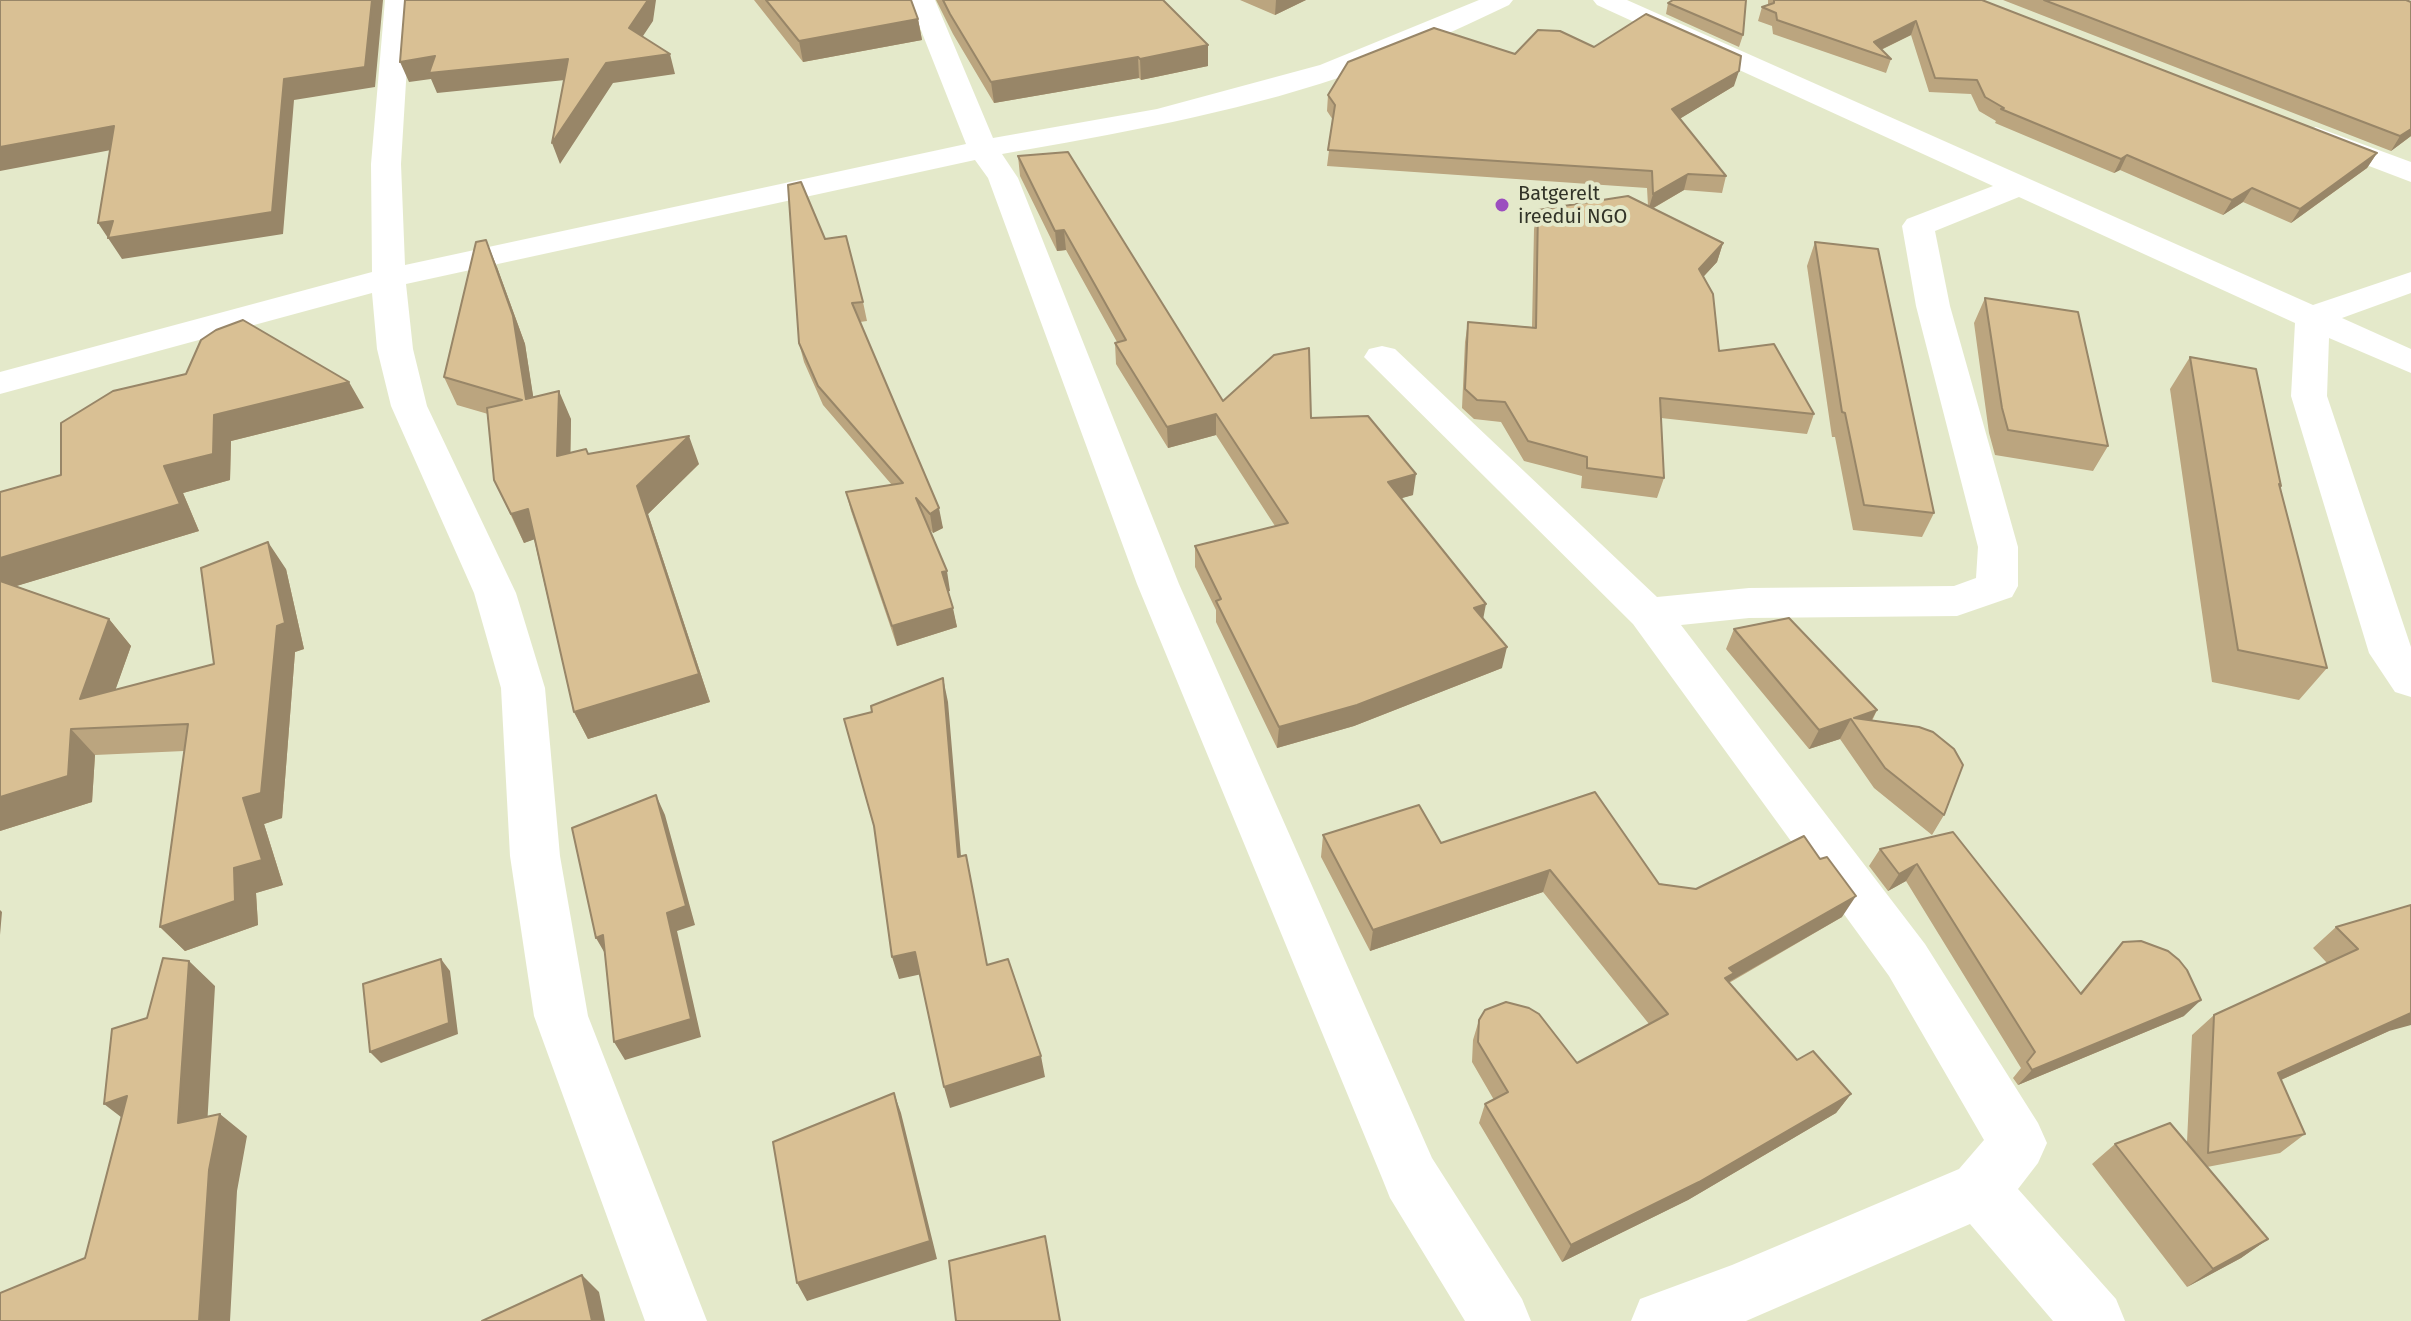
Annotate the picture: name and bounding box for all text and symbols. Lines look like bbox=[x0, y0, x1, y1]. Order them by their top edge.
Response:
place label: Batgerelt ireedui NGO bbox=[1518, 182, 1627, 229]
marker: Batgerelt ireedui NGO bbox=[1493, 196, 1511, 214]

